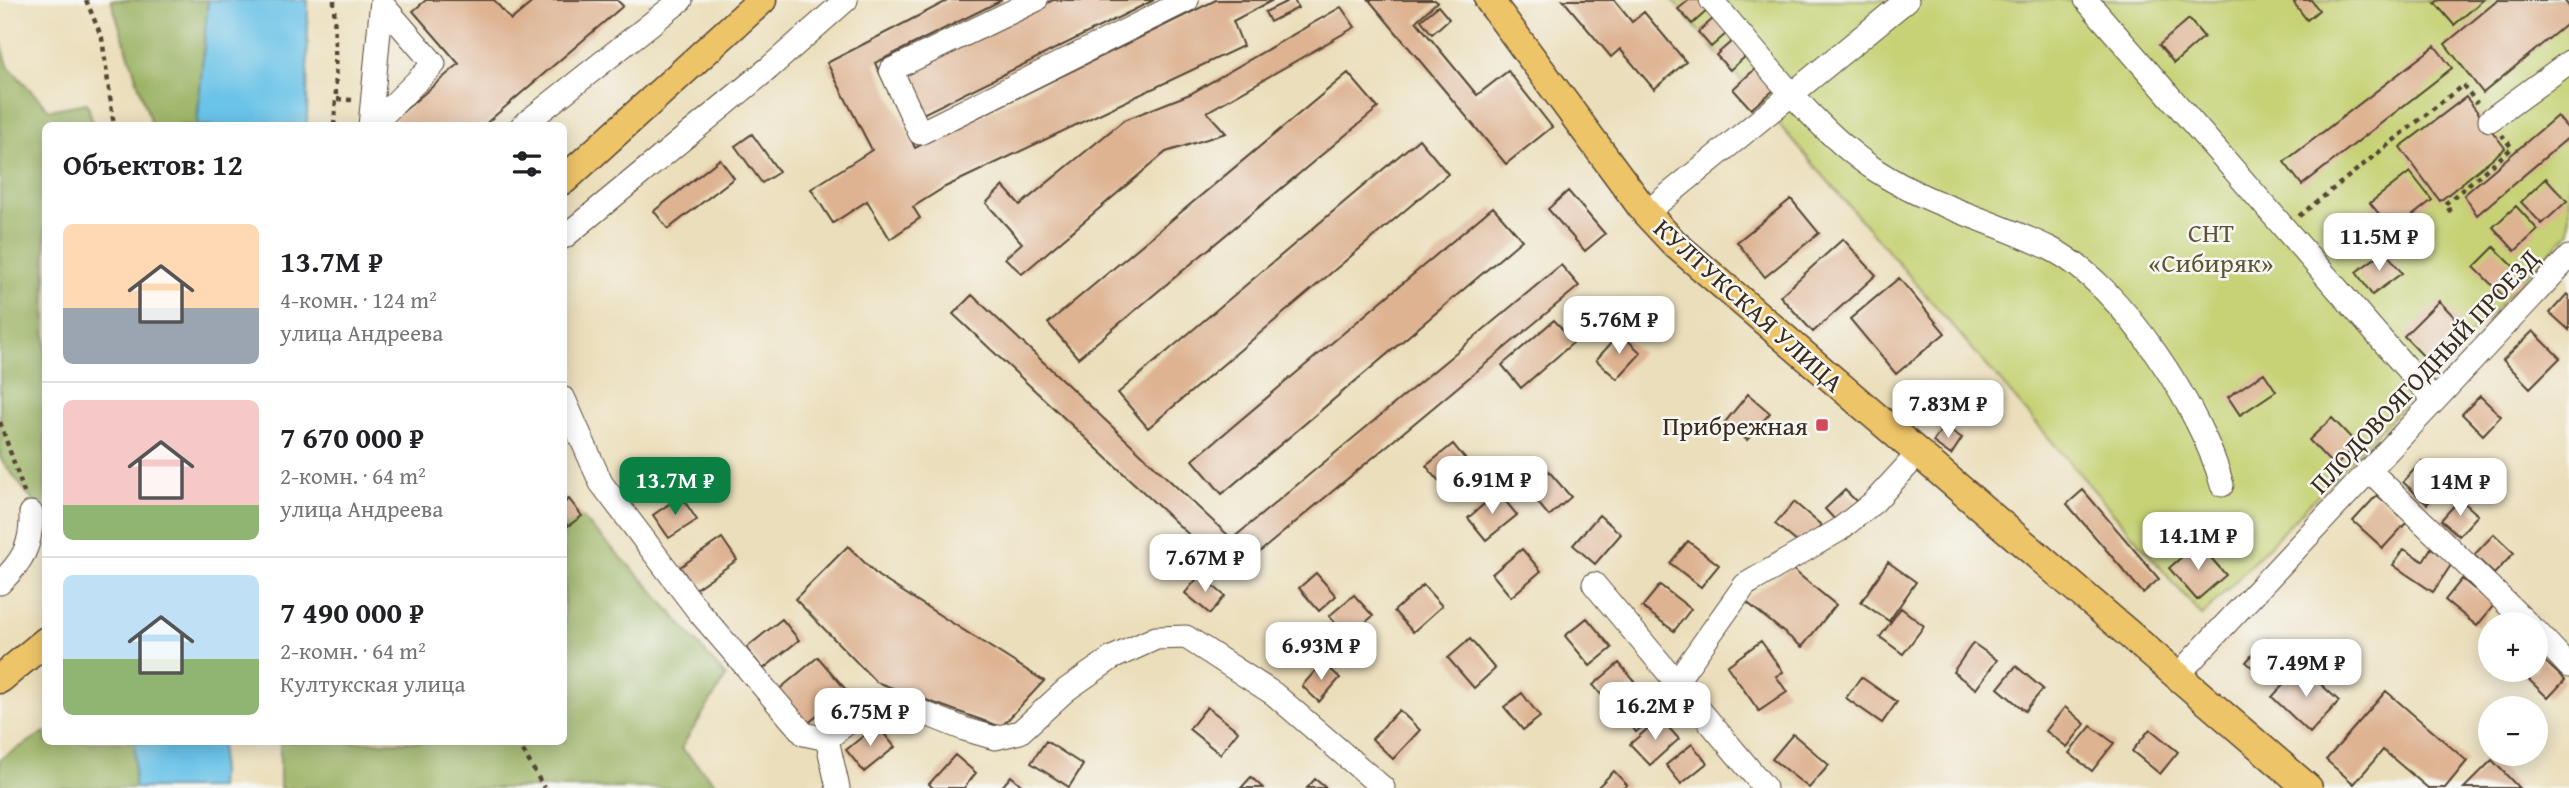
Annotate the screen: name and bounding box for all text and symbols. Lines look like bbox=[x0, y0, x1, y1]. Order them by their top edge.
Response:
text: Объектов: 12 bbox=[63, 142, 243, 186]
icon: filters bbox=[508, 145, 546, 183]
street label: КУЛТУКСКАЯ УЛИЦА bbox=[1645, 209, 1853, 401]
park label: СНТ «Сибиряк» bbox=[2149, 213, 2273, 282]
pin: 11.5M ₽ bbox=[2314, 214, 2444, 273]
text: 11.5M ₽ bbox=[2339, 219, 2419, 252]
text: 13.7M ₽ bbox=[280, 239, 383, 283]
street label: ПЛОДОВОЯГОДНЫЙ ПРОЕЗД bbox=[2300, 240, 2548, 502]
icon: home bbox=[119, 252, 203, 336]
text: 4-комн. · 124 m² bbox=[280, 283, 437, 316]
pin: 5.76M ₽ bbox=[1554, 296, 1684, 356]
text: 5.76M ₽ bbox=[1579, 302, 1659, 335]
text: улица Андреева bbox=[280, 316, 443, 349]
pin: 7.83M ₽ bbox=[1883, 380, 2013, 440]
text: 7.83M ₽ bbox=[1908, 386, 1988, 419]
place label: Прибрежная bbox=[1663, 406, 1808, 445]
text: 7 670 000 ₽ bbox=[280, 415, 424, 459]
marker: Прибрежная bbox=[1814, 417, 1830, 433]
icon: home bbox=[119, 428, 203, 512]
pin: 6.91M ₽ bbox=[1427, 456, 1557, 516]
pin: 13.7M ₽ bbox=[610, 458, 740, 517]
pin: 14M ₽ bbox=[2411, 458, 2509, 518]
text: 2-комн. · 64 m² bbox=[280, 459, 426, 492]
text: 6.91M ₽ bbox=[1452, 462, 1532, 495]
text: 13.7M ₽ bbox=[635, 463, 715, 496]
text: 14M ₽ bbox=[2430, 464, 2490, 497]
text: улица Андреева bbox=[280, 492, 443, 525]
pin: 14.1M ₽ bbox=[2133, 512, 2263, 572]
text: 14.1M ₽ bbox=[2158, 518, 2238, 551]
pin: 7.67M ₽ bbox=[1140, 534, 1270, 594]
text: 7.67M ₽ bbox=[1165, 540, 1245, 573]
text: 7 490 000 ₽ bbox=[280, 590, 424, 634]
icon: home bbox=[119, 603, 203, 687]
map controls bbox=[2478, 612, 2548, 766]
button: + bbox=[2478, 612, 2548, 682]
pin: 6.93M ₽ bbox=[1256, 622, 1386, 682]
text: 6.93M ₽ bbox=[1281, 628, 1361, 661]
text: 2-комн. · 64 m² bbox=[280, 634, 426, 667]
pin: 7.49M ₽ bbox=[2241, 640, 2371, 699]
text: 7.49M ₽ bbox=[2266, 645, 2346, 678]
text: Култукская улица bbox=[280, 667, 465, 700]
pin: 16.2M ₽ bbox=[1590, 682, 1720, 742]
pin: 6.75M ₽ bbox=[805, 688, 935, 748]
text: 16.2M ₽ bbox=[1615, 688, 1695, 721]
text: 6.75M ₽ bbox=[830, 694, 910, 727]
button: − bbox=[2478, 696, 2548, 766]

